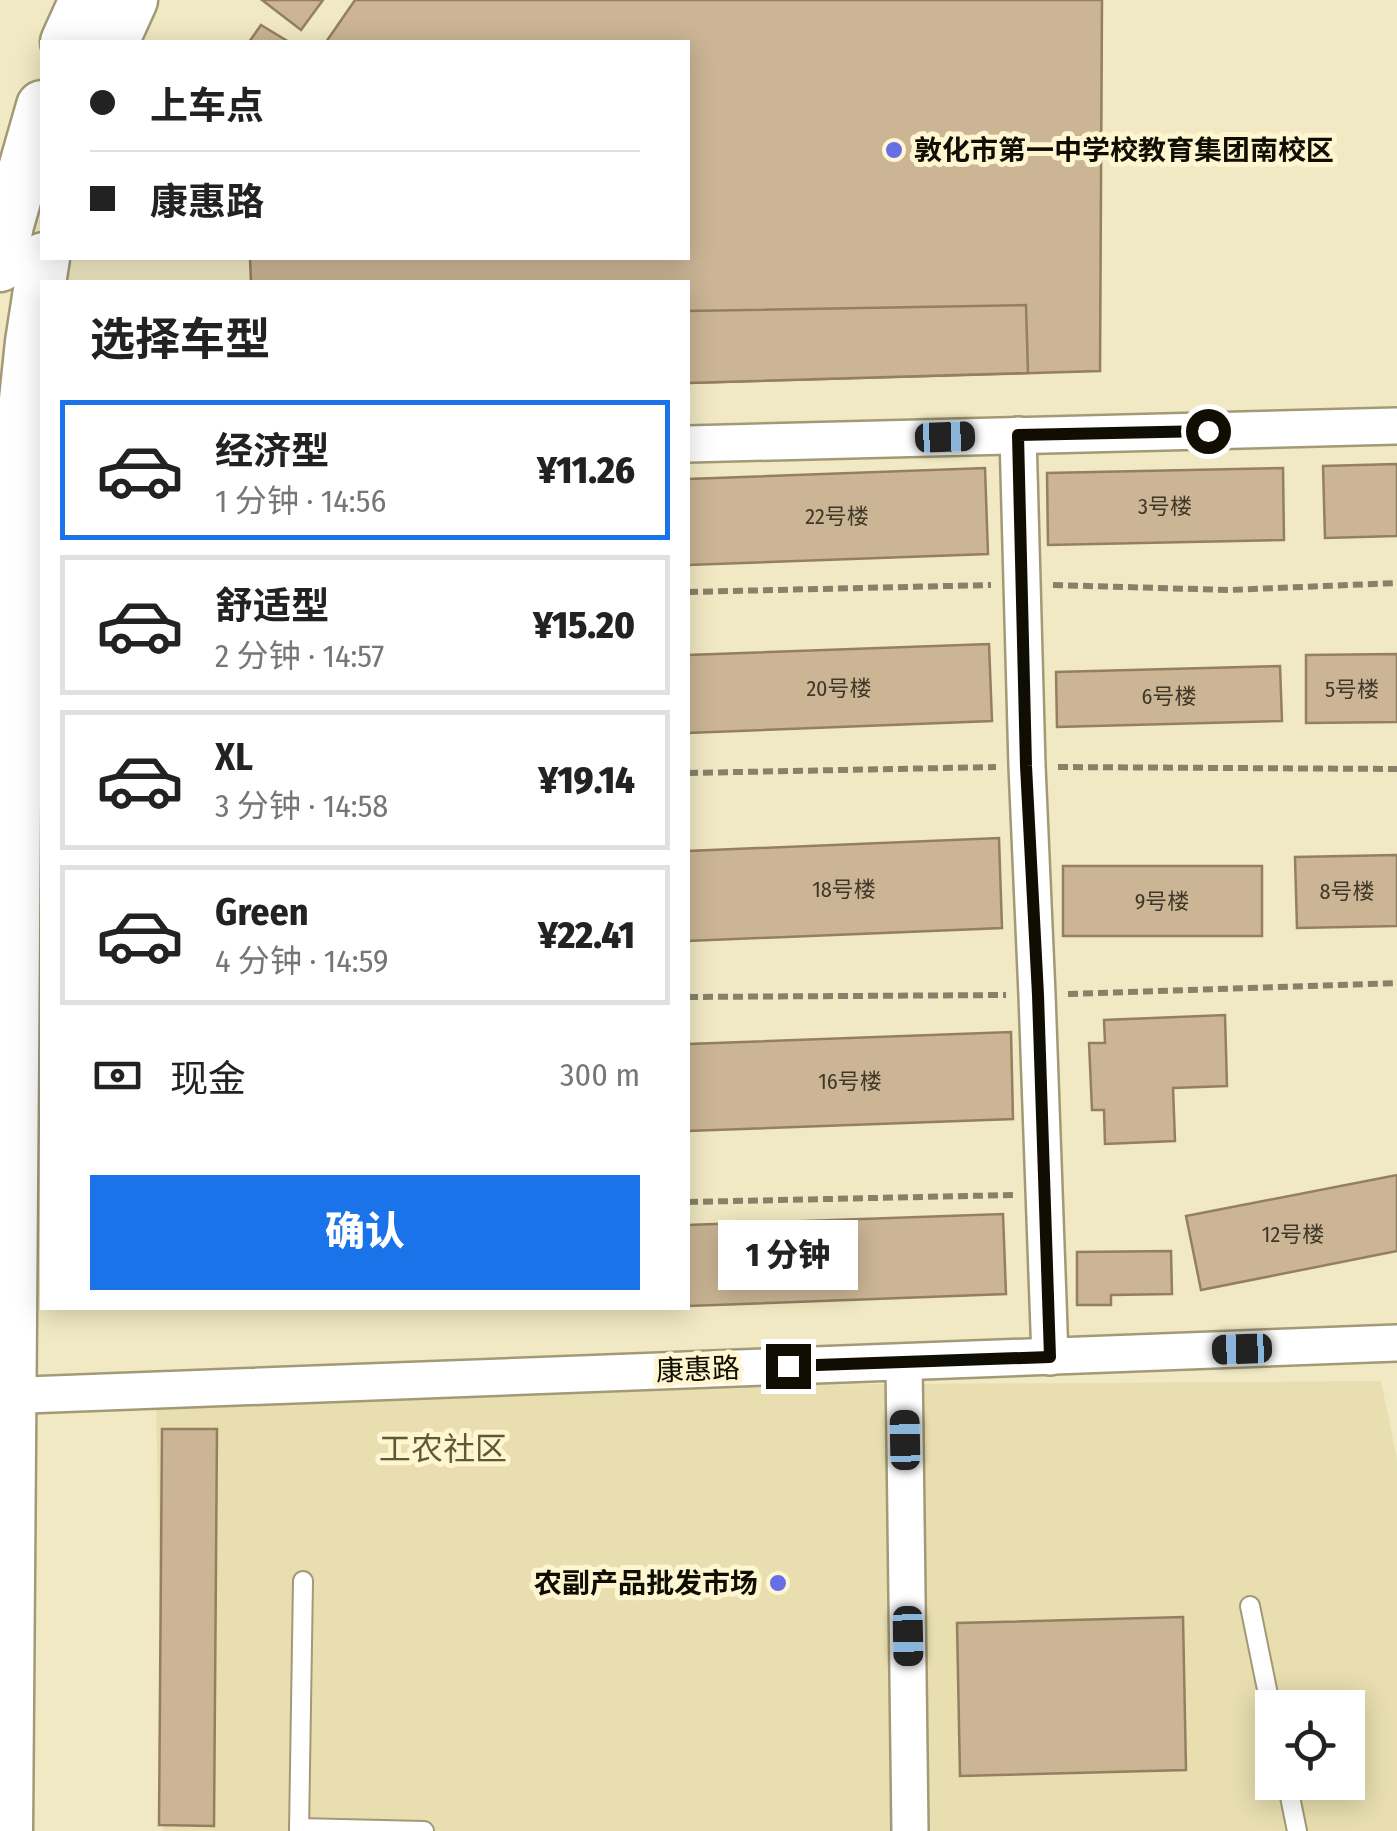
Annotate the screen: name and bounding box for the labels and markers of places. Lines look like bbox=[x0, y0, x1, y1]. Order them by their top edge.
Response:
place label: 敦化市第一中学校教育集团南校区 bbox=[914, 134, 1334, 167]
marker: 敦化市第一中学校教育集团南校区 bbox=[883, 139, 905, 161]
place label: 农副产品批发市场 bbox=[534, 1567, 758, 1600]
marker: 农副产品批发市场 bbox=[767, 1572, 789, 1594]

